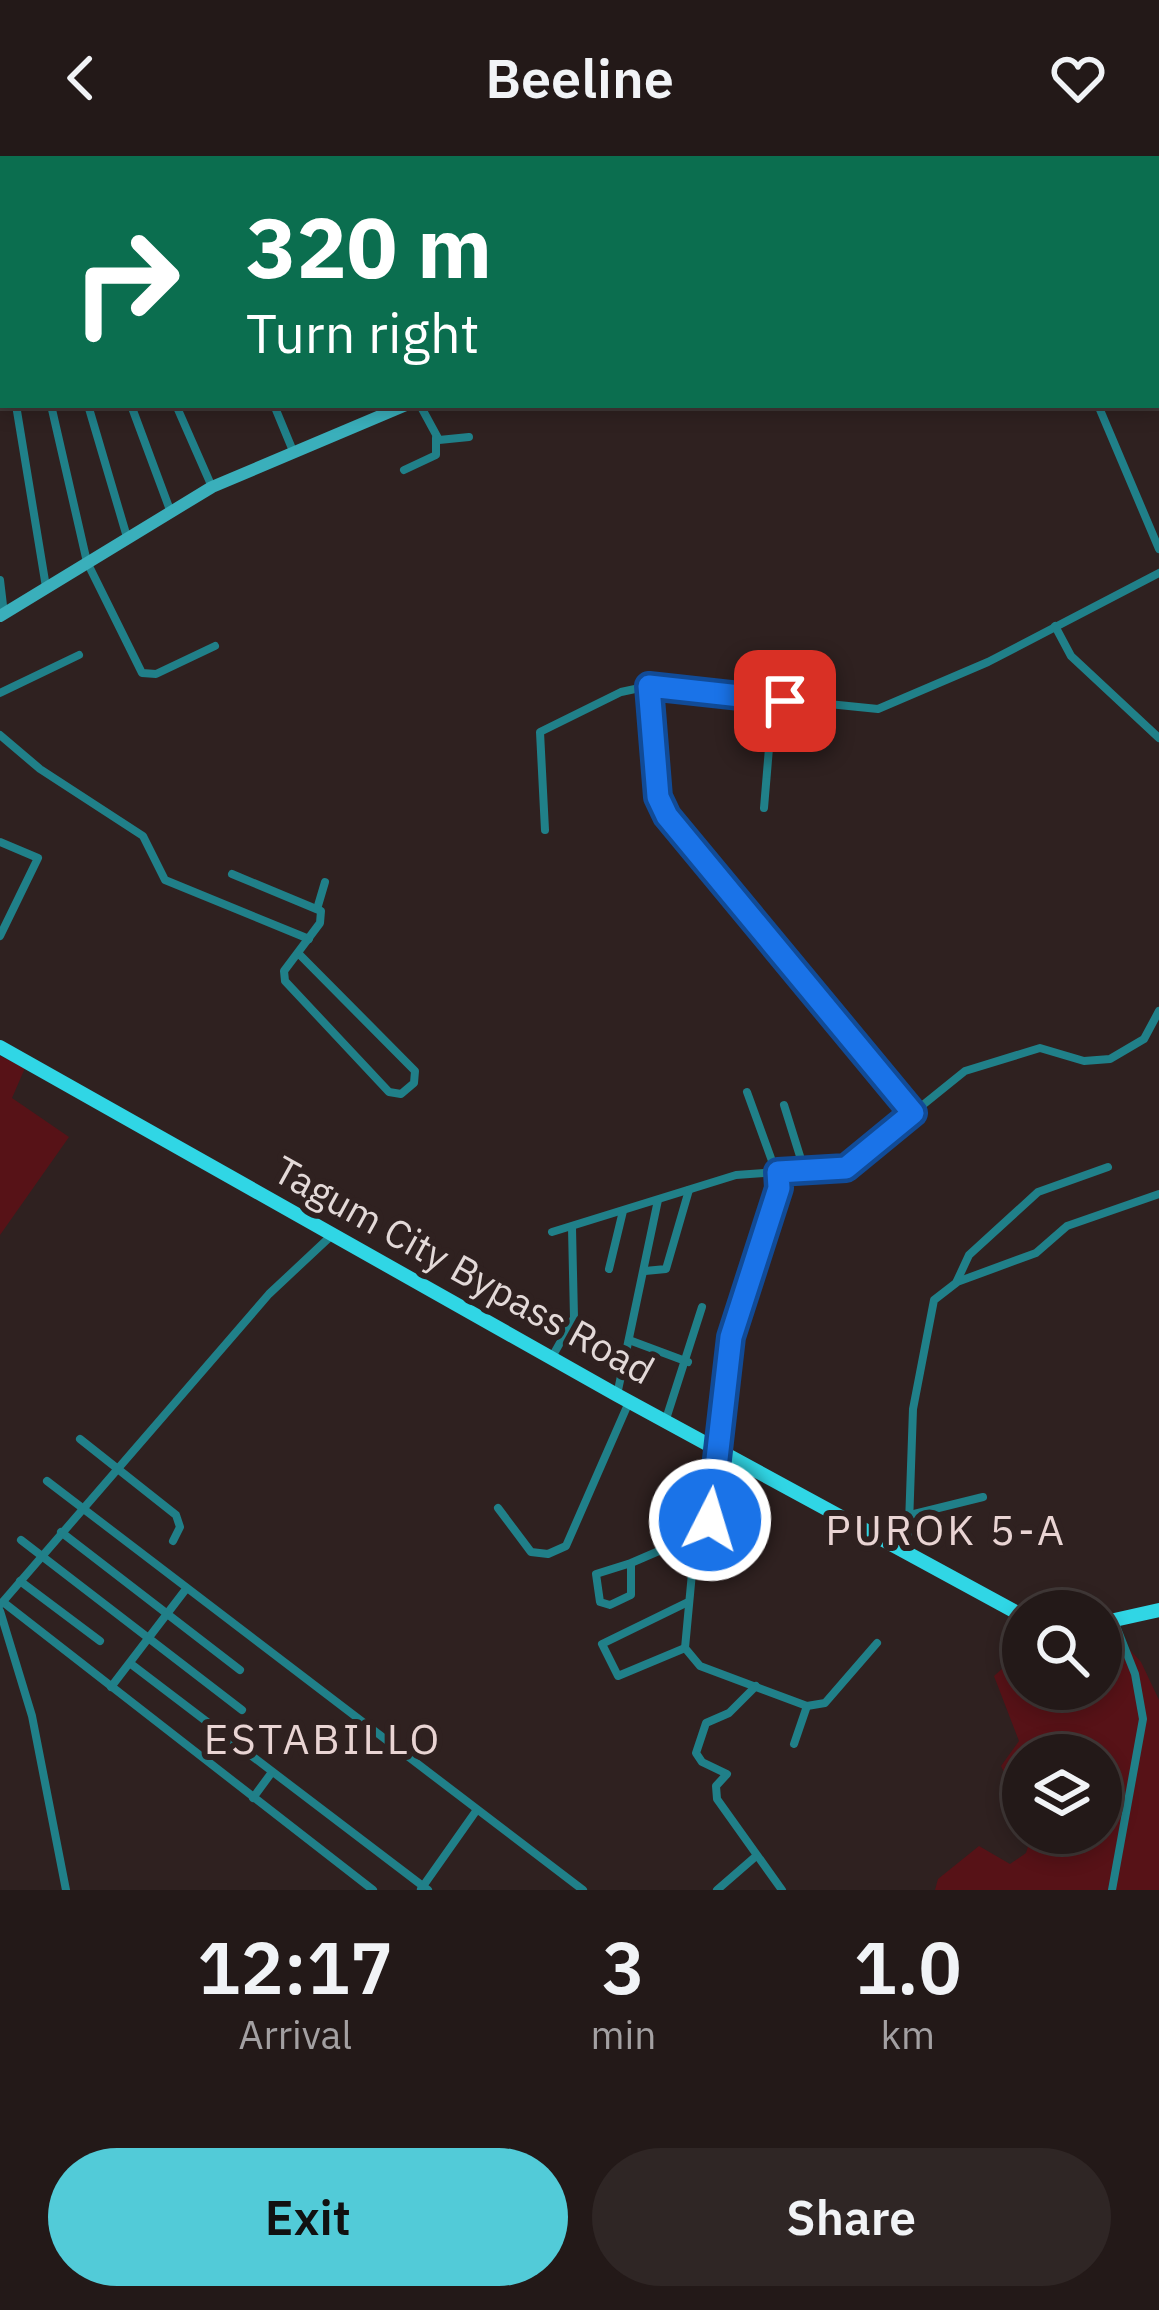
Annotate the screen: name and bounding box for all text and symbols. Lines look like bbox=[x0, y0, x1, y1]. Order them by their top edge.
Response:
text: Beeline bbox=[485, 43, 674, 113]
icon: back bbox=[48, 45, 114, 111]
icon: heart bbox=[1045, 45, 1111, 111]
text: 320 m bbox=[246, 192, 492, 301]
icon: right bbox=[48, 204, 204, 360]
text: Turn right bbox=[246, 298, 480, 368]
pin bbox=[734, 650, 836, 752]
icon: arrive bbox=[752, 668, 818, 734]
street label: Tagum City Bypass Road bbox=[265, 1144, 663, 1395]
position arrow bbox=[647, 1457, 773, 1583]
district label: PUROK 5-A bbox=[825, 1502, 1067, 1557]
map controls bbox=[1002, 1590, 1122, 1854]
button: search bbox=[1002, 1590, 1122, 1710]
district label: ESTABILLO bbox=[204, 1711, 442, 1766]
button: layers bbox=[1002, 1734, 1122, 1854]
text: 12:17 bbox=[197, 1920, 393, 2014]
text: 3 bbox=[602, 1920, 645, 2014]
text: 1.0 bbox=[854, 1920, 962, 2014]
text: Arrival bbox=[238, 2009, 352, 2060]
text: min bbox=[590, 2009, 656, 2060]
text: km bbox=[880, 2009, 935, 2060]
button: Exit bbox=[48, 2148, 568, 2286]
button: Share bbox=[592, 2148, 1111, 2286]

